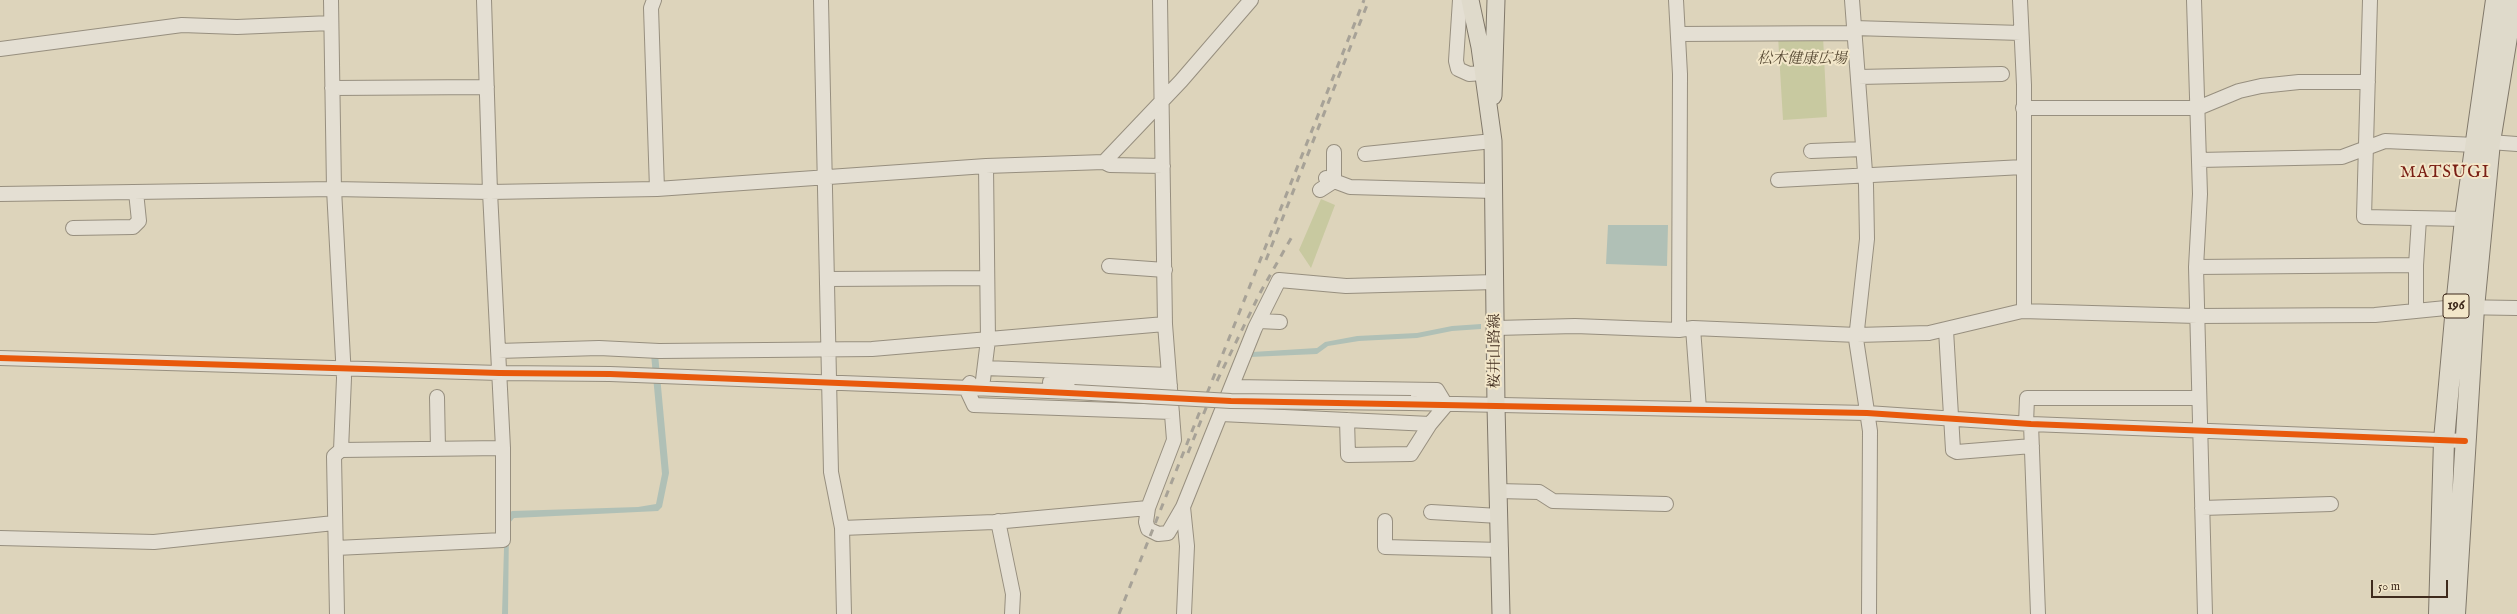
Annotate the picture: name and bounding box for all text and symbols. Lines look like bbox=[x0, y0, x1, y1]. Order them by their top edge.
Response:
park label: 松木健康広場 bbox=[1757, 51, 1847, 69]
district label: MATSUGI bbox=[2400, 164, 2490, 184]
road number: 196 bbox=[2443, 294, 2469, 318]
street label: 桜井山路線 bbox=[1487, 314, 1505, 388]
scale bar bbox=[2373, 572, 2450, 598]
text: 50 m bbox=[2378, 579, 2400, 594]

